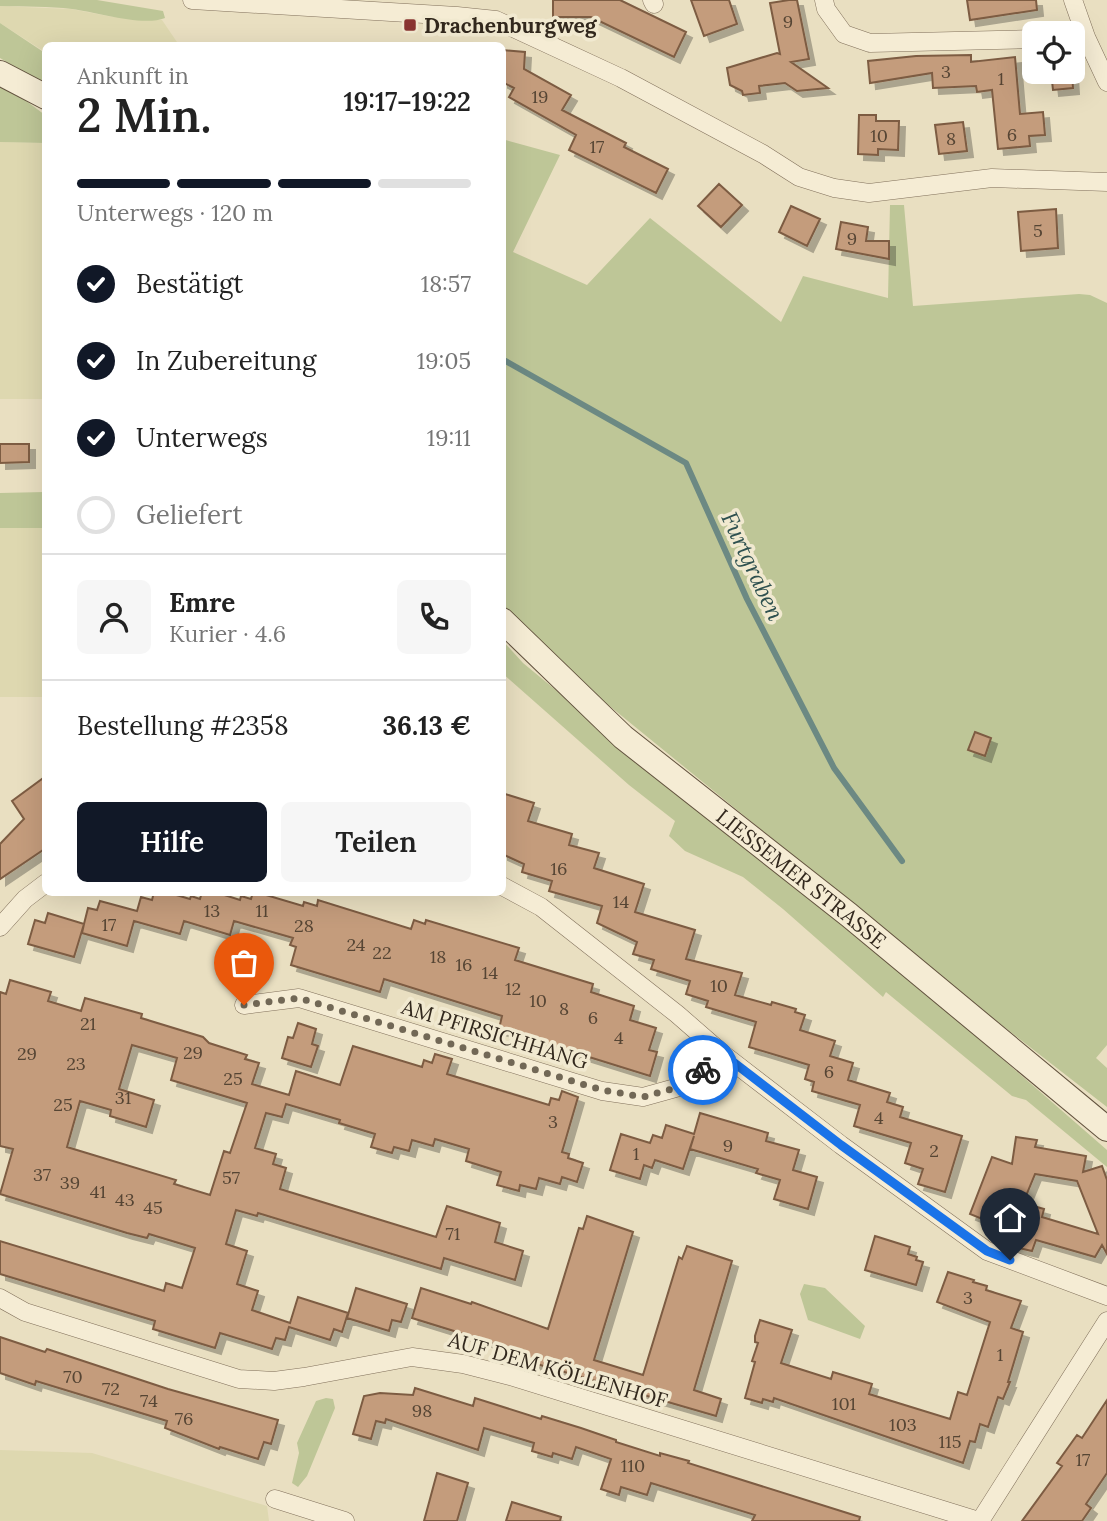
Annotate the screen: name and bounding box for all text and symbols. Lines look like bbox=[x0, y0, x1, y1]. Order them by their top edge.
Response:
house number: 9 bbox=[783, 10, 793, 33]
place label: Drachenburgweg bbox=[424, 12, 598, 39]
marker: Drachenburgweg bbox=[402, 17, 418, 33]
map controls bbox=[1022, 21, 1085, 84]
button: locate bbox=[1022, 21, 1085, 84]
house number: 3 bbox=[941, 60, 951, 83]
text: Ankunft in bbox=[77, 61, 189, 90]
house number: 1 bbox=[998, 67, 1004, 90]
text: 19:17–19:22 bbox=[343, 85, 471, 118]
house number: 19 bbox=[532, 85, 548, 108]
text: 2 Min. bbox=[77, 86, 211, 145]
house number: 6 bbox=[1007, 123, 1017, 146]
house number: 10 bbox=[870, 124, 888, 147]
house number: 8 bbox=[946, 127, 956, 150]
house number: 17 bbox=[590, 135, 604, 158]
text: Unterwegs · 120 m bbox=[77, 198, 273, 227]
house number: 5 bbox=[1033, 219, 1043, 242]
house number: 9 bbox=[847, 227, 857, 250]
icon: check bbox=[77, 265, 115, 303]
text: Bestätigt bbox=[136, 267, 243, 300]
text: 18:57 bbox=[421, 269, 471, 298]
icon: check bbox=[77, 342, 115, 380]
text: In Zubereitung bbox=[136, 344, 316, 377]
text: 19:05 bbox=[417, 346, 471, 375]
icon: check bbox=[77, 419, 115, 457]
text: Unterwegs bbox=[136, 421, 268, 454]
text: 19:11 bbox=[427, 423, 471, 452]
text: Geliefert bbox=[136, 498, 243, 531]
water label: Furtgraben bbox=[715, 507, 791, 625]
button: person bbox=[77, 580, 151, 654]
button: phone bbox=[397, 580, 471, 654]
text: Emre bbox=[169, 586, 235, 619]
text: Kurier · 4.6 bbox=[169, 619, 286, 648]
text: Bestellung #2358 bbox=[77, 709, 289, 742]
text: 36.13 € bbox=[382, 709, 471, 742]
button: Hilfe bbox=[77, 802, 267, 882]
button: Teilen bbox=[281, 802, 471, 882]
street label: LIESSEMER STRASSE bbox=[711, 802, 892, 954]
house number: 16 bbox=[551, 857, 567, 880]
house number: 14 bbox=[613, 890, 629, 913]
house number: 13 bbox=[204, 899, 220, 922]
house number: 11 bbox=[255, 899, 269, 922]
house number: 17 bbox=[102, 913, 116, 936]
house number: 28 bbox=[294, 914, 314, 937]
pin bbox=[214, 933, 274, 1005]
house number: 24 bbox=[346, 933, 366, 956]
house number: 22 bbox=[372, 941, 392, 964]
icon: bag bbox=[225, 944, 263, 982]
house number: 18 bbox=[430, 945, 446, 968]
house number: 16 bbox=[456, 953, 472, 976]
house number: 14 bbox=[482, 961, 498, 984]
house number: 10 bbox=[710, 974, 728, 997]
house number: 12 bbox=[505, 977, 521, 1000]
house number: 10 bbox=[529, 989, 547, 1012]
street label: AM PFIRSICHHANG bbox=[398, 993, 591, 1075]
house number: 8 bbox=[559, 997, 569, 1020]
house number: 6 bbox=[588, 1006, 598, 1029]
house number: 21 bbox=[80, 1012, 96, 1035]
house number: 4 bbox=[614, 1026, 624, 1049]
courier bbox=[668, 1035, 738, 1105]
house number: 29 bbox=[183, 1041, 203, 1064]
house number: 29 bbox=[17, 1042, 37, 1065]
icon: bike bbox=[684, 1051, 722, 1089]
house number: 23 bbox=[66, 1052, 86, 1075]
house number: 6 bbox=[824, 1060, 834, 1083]
house number: 25 bbox=[223, 1067, 243, 1090]
house number: 31 bbox=[115, 1086, 131, 1109]
house number: 25 bbox=[53, 1093, 73, 1116]
house number: 4 bbox=[874, 1106, 884, 1129]
house number: 3 bbox=[548, 1110, 558, 1133]
house number: 9 bbox=[723, 1134, 733, 1157]
house number: 2 bbox=[929, 1139, 939, 1162]
house number: 1 bbox=[633, 1142, 639, 1165]
house number: 37 bbox=[33, 1163, 51, 1186]
house number: 57 bbox=[222, 1166, 240, 1189]
house number: 39 bbox=[60, 1171, 80, 1194]
house number: 41 bbox=[90, 1180, 106, 1203]
house number: 43 bbox=[115, 1188, 135, 1211]
pin bbox=[980, 1188, 1040, 1260]
house number: 45 bbox=[143, 1196, 163, 1219]
icon: home bbox=[991, 1199, 1029, 1237]
house number: 71 bbox=[446, 1222, 460, 1245]
house number: 3 bbox=[963, 1286, 973, 1309]
street label: AUF DEM KÖLLENHOF bbox=[444, 1326, 671, 1414]
house number: 1 bbox=[997, 1343, 1003, 1366]
house number: 70 bbox=[63, 1365, 83, 1388]
house number: 72 bbox=[102, 1377, 120, 1400]
house number: 74 bbox=[140, 1389, 158, 1412]
house number: 101 bbox=[832, 1392, 856, 1415]
house number: 98 bbox=[412, 1399, 432, 1422]
house number: 76 bbox=[175, 1407, 193, 1430]
house number: 103 bbox=[889, 1413, 917, 1436]
house number: 115 bbox=[939, 1430, 961, 1453]
house number: 17 bbox=[1076, 1448, 1090, 1471]
house number: 110 bbox=[621, 1454, 645, 1477]

